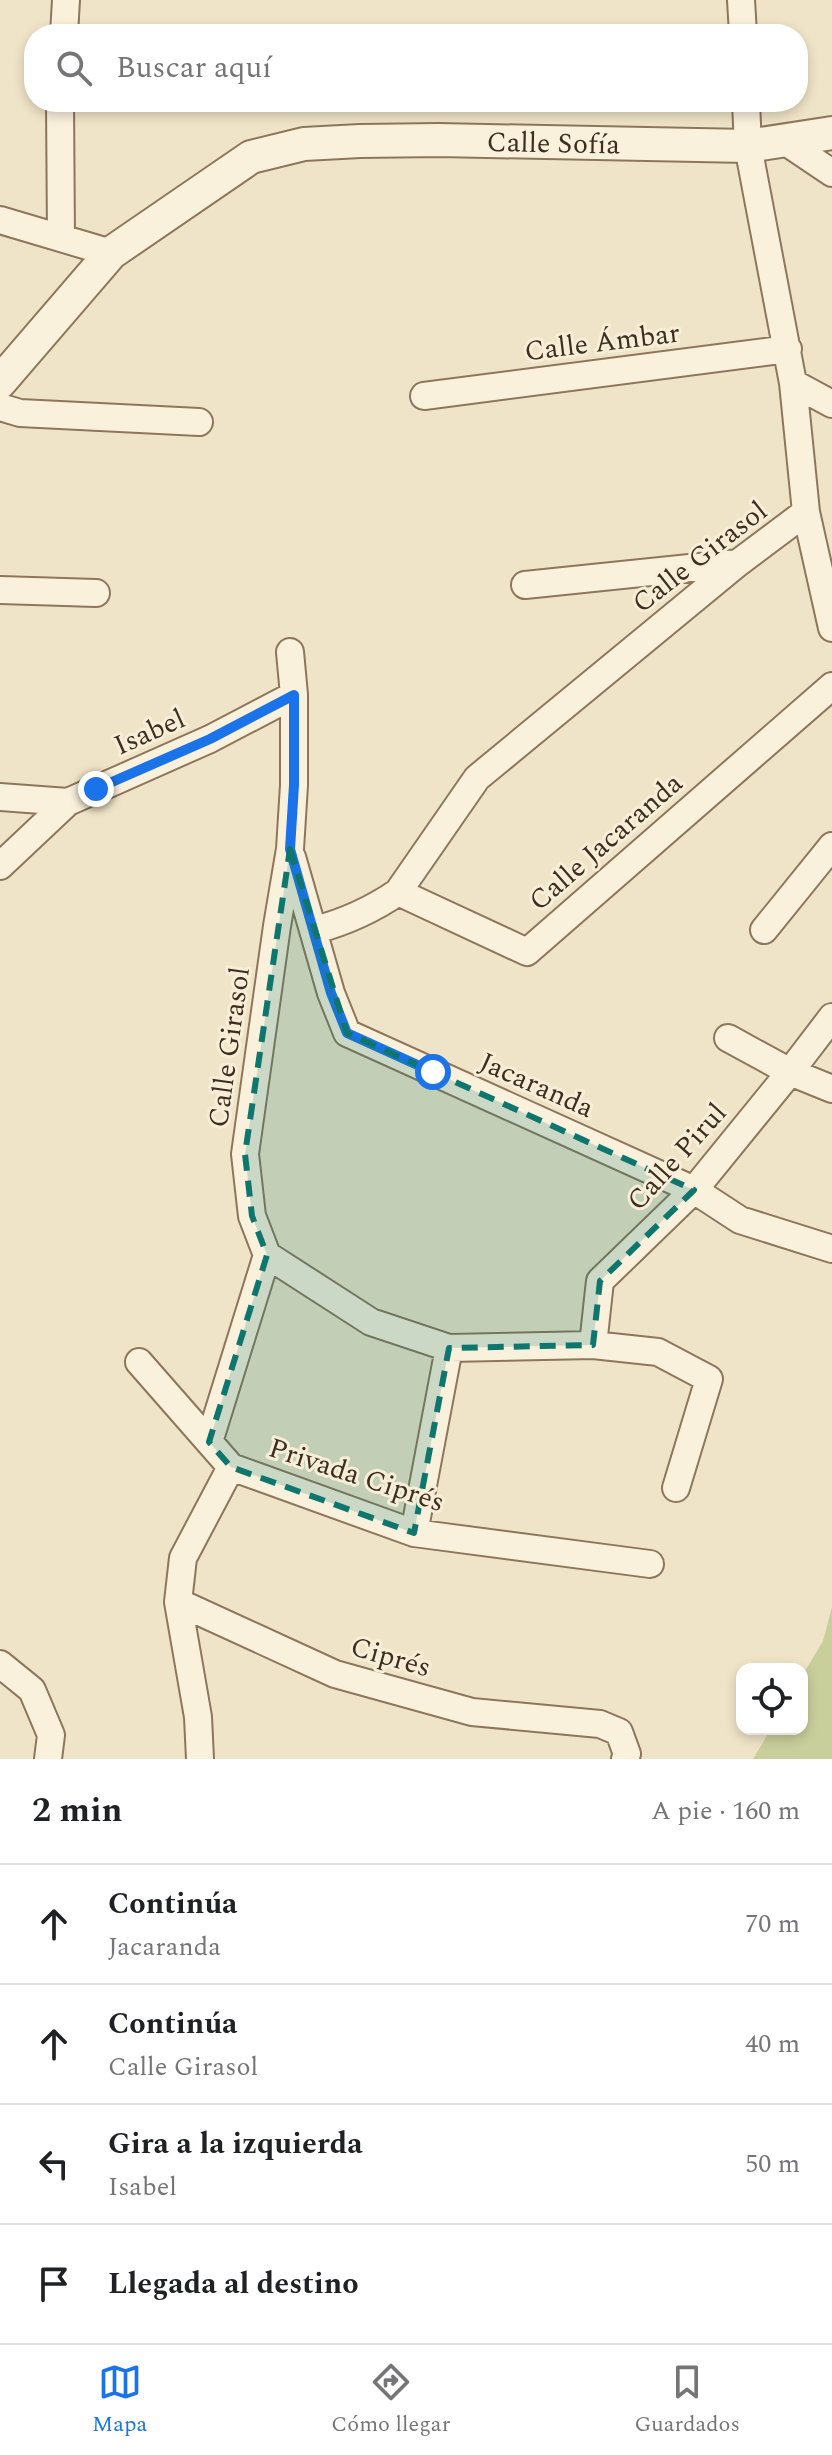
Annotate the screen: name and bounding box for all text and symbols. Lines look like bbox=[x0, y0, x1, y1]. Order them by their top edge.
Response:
search box bbox=[24, 24, 808, 112]
text: Buscar aquí bbox=[116, 45, 272, 91]
icon: search bbox=[52, 46, 96, 90]
street label: Calle Sofía bbox=[486, 121, 621, 167]
street label: Calle Ámbar bbox=[522, 312, 682, 373]
street label: Calle Girasol bbox=[623, 490, 777, 624]
street label: Isabel bbox=[107, 698, 192, 767]
street label: Calle Jacaranda bbox=[519, 763, 693, 922]
route end bbox=[78, 771, 114, 807]
street label: Calle Girasol bbox=[197, 964, 262, 1130]
street label: Jacaranda bbox=[472, 1041, 601, 1130]
route start bbox=[415, 1054, 451, 1090]
street label: Calle Pirul bbox=[617, 1093, 737, 1221]
street label: Privada Ciprés bbox=[263, 1427, 450, 1524]
street label: Ciprés bbox=[345, 1626, 436, 1689]
map controls bbox=[736, 1663, 808, 1735]
button: locate bbox=[736, 1663, 808, 1735]
text: 2 min bbox=[32, 1785, 122, 1837]
text: A pie · 160 m bbox=[651, 1791, 800, 1831]
text: Continúa bbox=[108, 1881, 238, 1927]
icon: ahead bbox=[32, 1902, 76, 1946]
text: 70 m bbox=[745, 1904, 800, 1944]
text: Jacaranda bbox=[108, 1927, 221, 1967]
text: Continúa bbox=[108, 2001, 238, 2047]
icon: ahead bbox=[32, 2022, 76, 2066]
text: 40 m bbox=[745, 2024, 800, 2064]
text: Calle Girasol bbox=[108, 2047, 258, 2087]
text: Gira a la izquierda bbox=[108, 2121, 363, 2167]
icon: left bbox=[32, 2142, 76, 2186]
text: 50 m bbox=[745, 2144, 800, 2184]
text: Isabel bbox=[108, 2167, 177, 2207]
text: Llegada al destino bbox=[108, 2261, 359, 2307]
icon: arrive bbox=[32, 2262, 76, 2306]
tab: Mapa bbox=[92, 2360, 147, 2441]
tab: Cómo llegar bbox=[331, 2360, 450, 2441]
tab: Guardados bbox=[634, 2360, 740, 2441]

